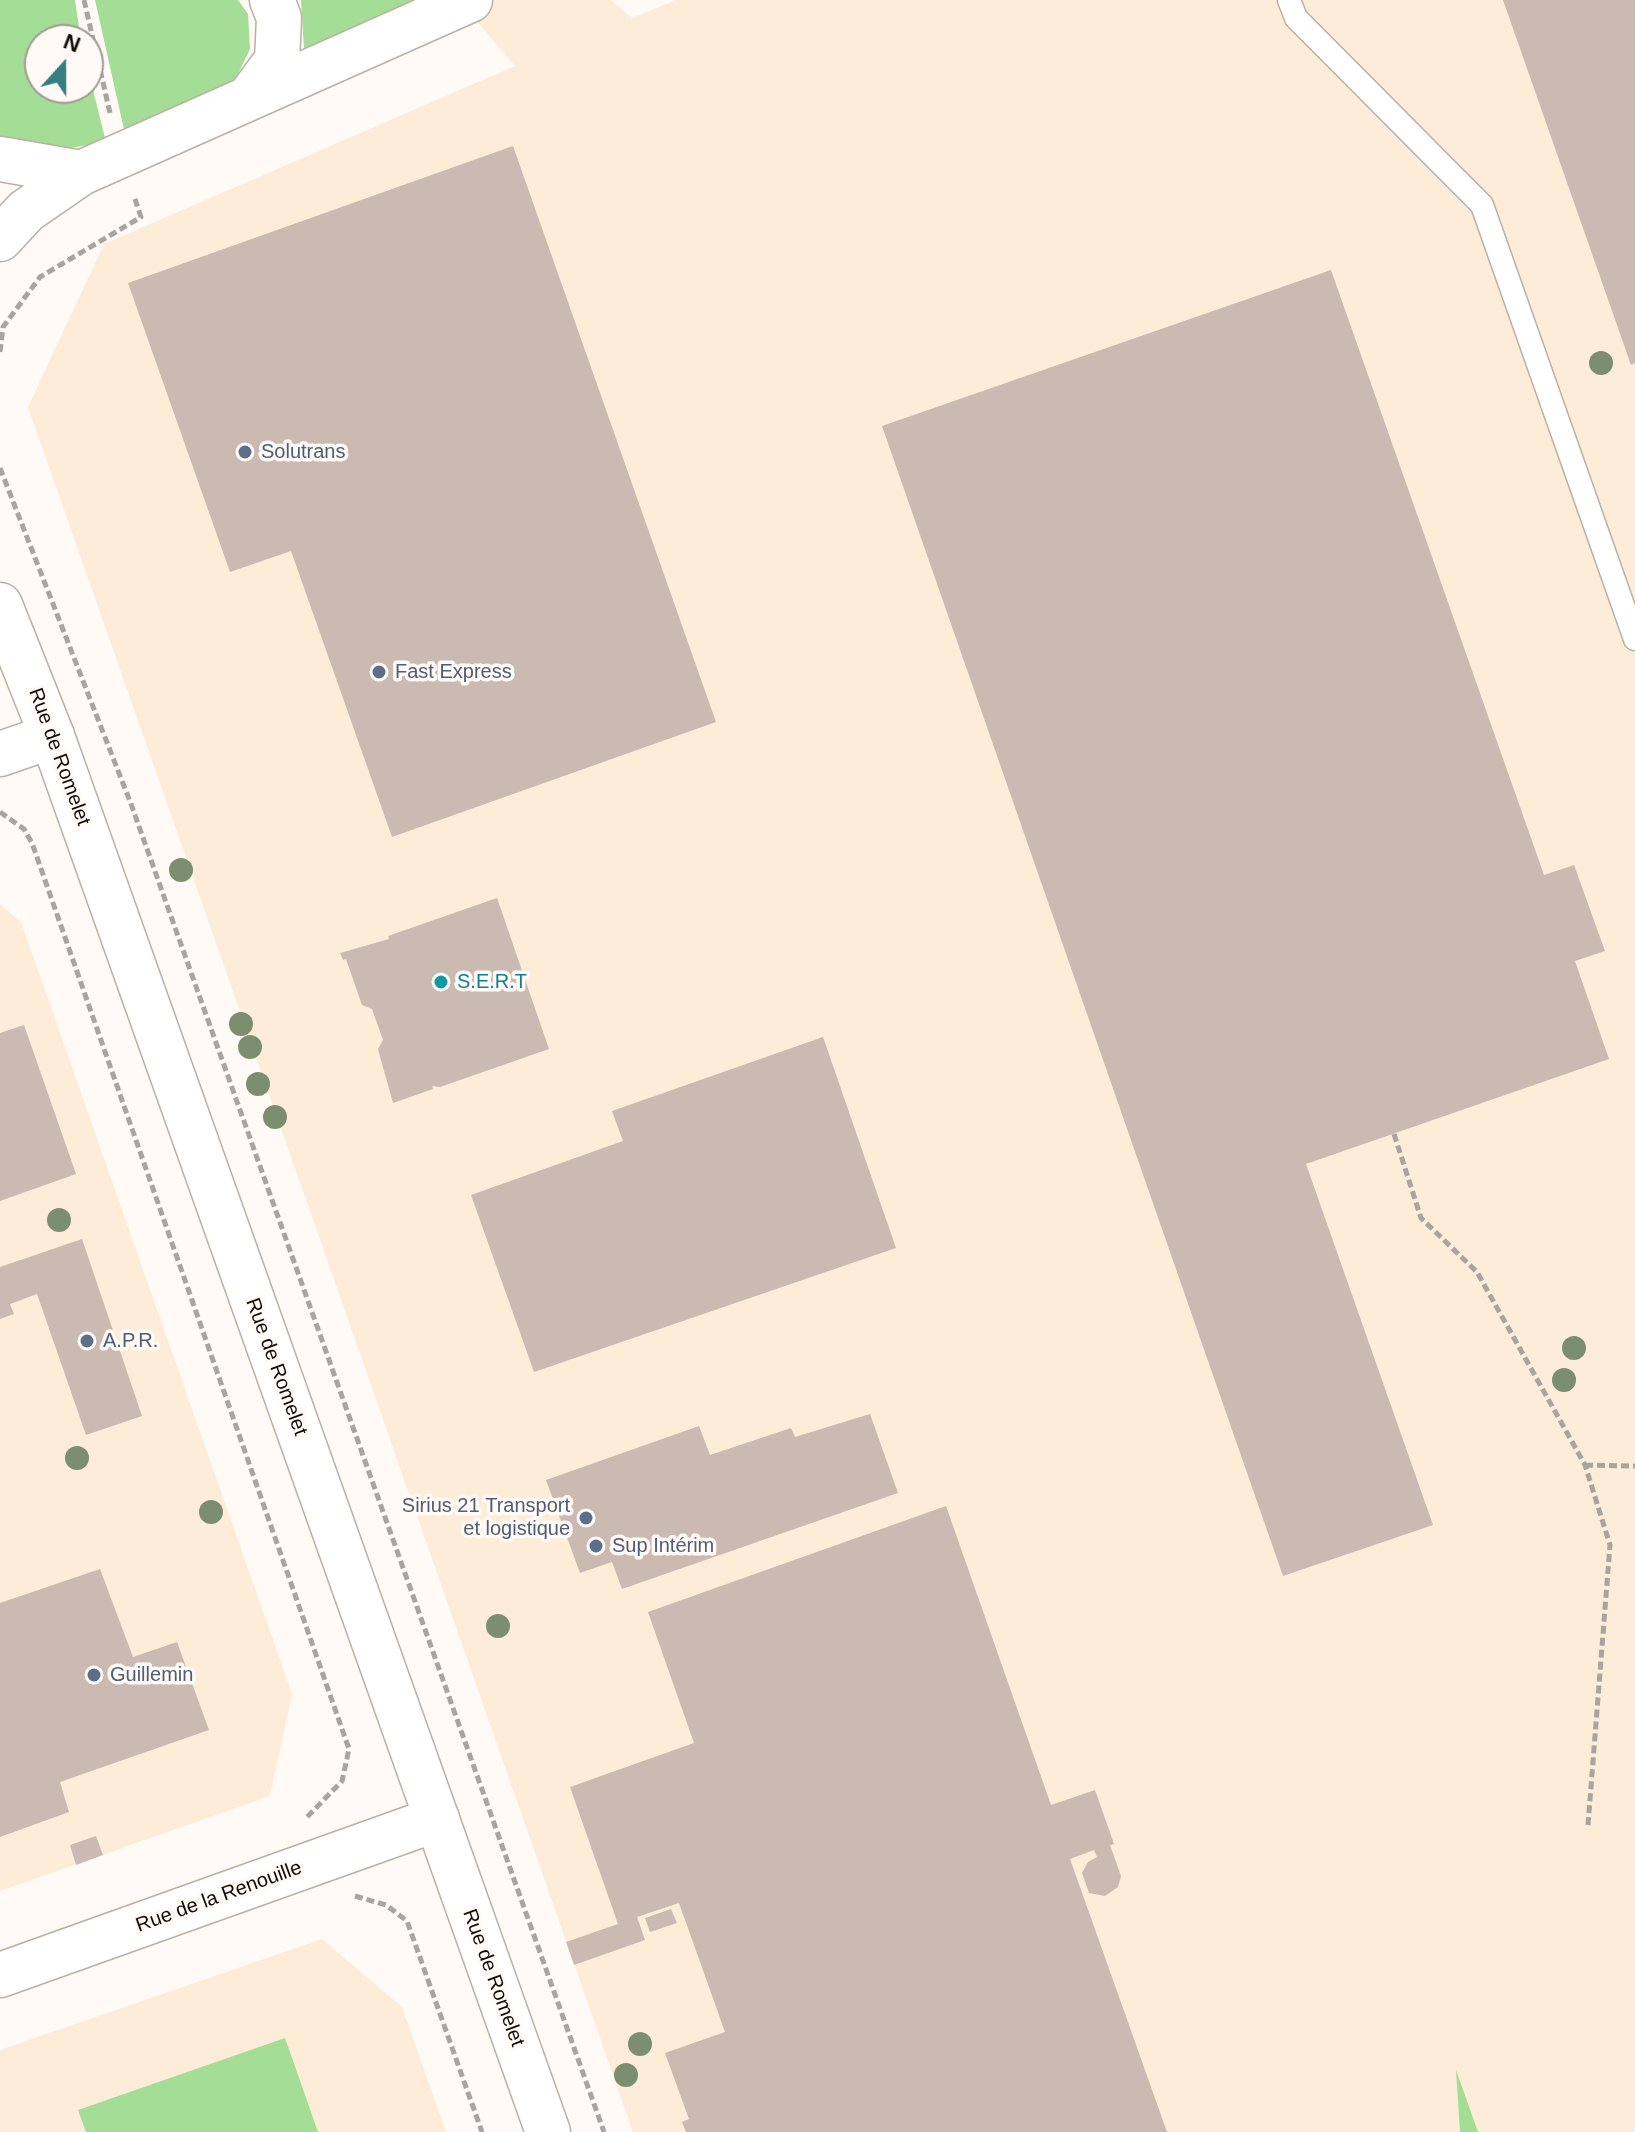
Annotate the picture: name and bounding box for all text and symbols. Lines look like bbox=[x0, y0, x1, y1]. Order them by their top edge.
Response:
north arrow bbox=[24, 24, 104, 104]
text: N bbox=[60, 28, 84, 58]
place label: Solutrans bbox=[261, 440, 345, 464]
marker: Solutrans bbox=[236, 443, 254, 461]
place label: Fast Express bbox=[395, 660, 512, 684]
marker: Fast Express bbox=[370, 663, 388, 681]
street label: Rue de Romelet bbox=[23, 685, 95, 829]
place label: S.E.R.T bbox=[457, 970, 527, 994]
marker: S.E.R.T bbox=[432, 973, 450, 991]
street label: Rue de Romelet bbox=[240, 1295, 312, 1439]
place label: A.P.R. bbox=[103, 1329, 158, 1353]
marker: A.P.R. bbox=[78, 1332, 96, 1350]
place label: Sirius 21 Transport et logistique bbox=[402, 1494, 570, 1541]
marker: Sirius 21 Transport et logistique bbox=[577, 1509, 595, 1527]
place label: Sup Intérim bbox=[612, 1534, 714, 1558]
marker: Sup Intérim bbox=[587, 1537, 605, 1555]
place label: Guillemin bbox=[110, 1663, 193, 1687]
marker: Guillemin bbox=[85, 1666, 103, 1684]
street label: Rue de la Renouille bbox=[133, 1856, 305, 1938]
street label: Rue de Romelet bbox=[457, 1906, 529, 2050]

